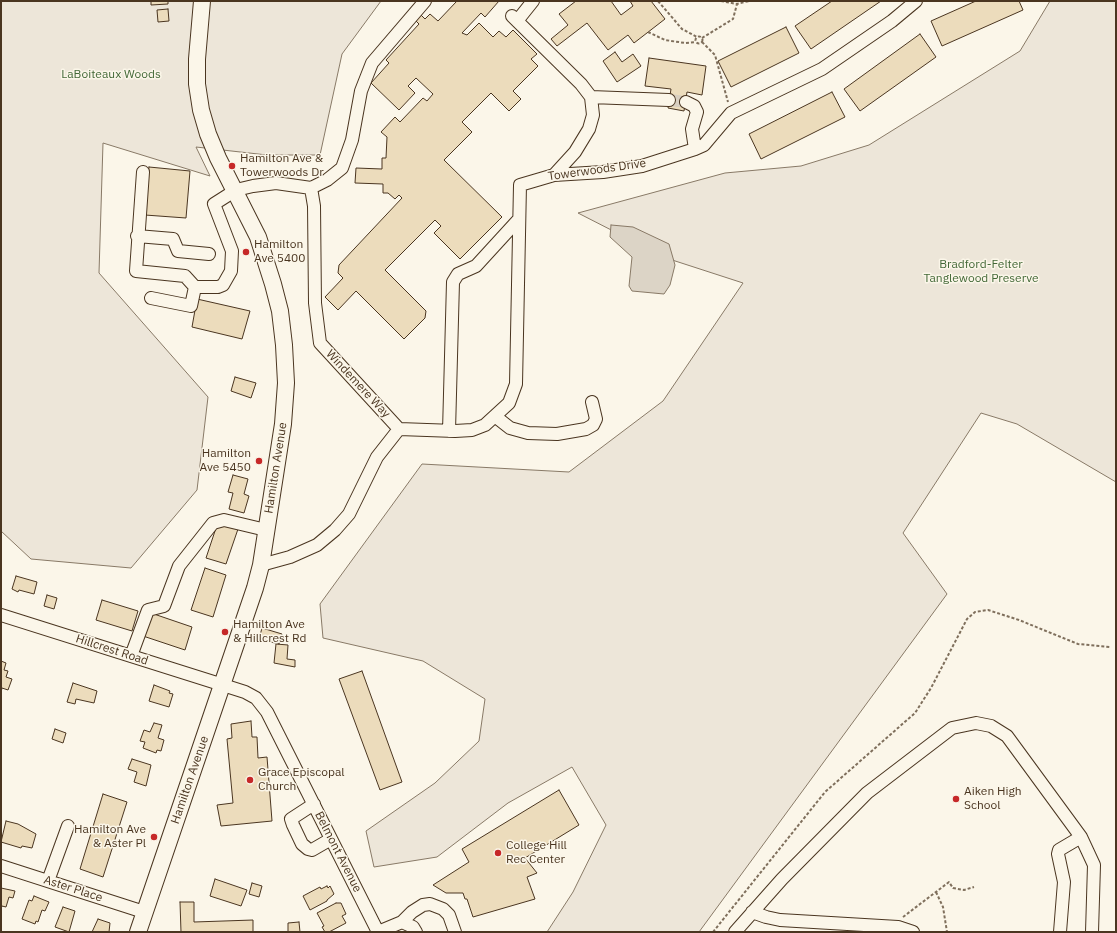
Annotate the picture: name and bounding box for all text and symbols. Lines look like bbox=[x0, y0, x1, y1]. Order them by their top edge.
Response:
park label: LaBoiteaux Woods bbox=[61, 68, 161, 82]
place label: Hamilton Ave & Towerwoods Dr bbox=[240, 152, 324, 180]
street label: Towerwoods Drive bbox=[547, 156, 647, 184]
marker: Hamilton Ave & Towerwoods Dr bbox=[227, 161, 237, 171]
place label: Hamilton Ave 5400 bbox=[254, 238, 305, 266]
marker: Hamilton Ave 5400 bbox=[241, 247, 251, 257]
park label: Bradford-Felter Tanglewood Preserve bbox=[923, 258, 1039, 286]
street label: Windemere Way bbox=[323, 347, 393, 421]
street label: Hamilton Avenue bbox=[262, 421, 290, 515]
place label: Hamilton Ave 5450 bbox=[200, 447, 251, 475]
marker: Hamilton Ave 5450 bbox=[254, 456, 264, 466]
place label: Hamilton Ave & Hillcrest Rd bbox=[233, 618, 306, 646]
marker: Hamilton Ave & Hillcrest Rd bbox=[220, 627, 230, 637]
street label: Hillcrest Road bbox=[74, 632, 150, 668]
street label: Hamilton Avenue bbox=[168, 734, 212, 826]
place label: Grace Episcopal Church bbox=[258, 766, 345, 794]
marker: Grace Episcopal Church bbox=[245, 775, 255, 785]
place label: Aiken High School bbox=[964, 785, 1022, 813]
marker: Aiken High School bbox=[951, 794, 961, 804]
street label: Belmont Avenue bbox=[311, 809, 365, 895]
place label: Hamilton Ave & Aster Pl bbox=[74, 823, 146, 851]
marker: Hamilton Ave & Aster Pl bbox=[149, 832, 159, 842]
place label: College Hill Rec Center bbox=[506, 839, 567, 867]
marker: College Hill Rec Center bbox=[493, 848, 503, 858]
street label: Aster Place bbox=[42, 873, 104, 905]

